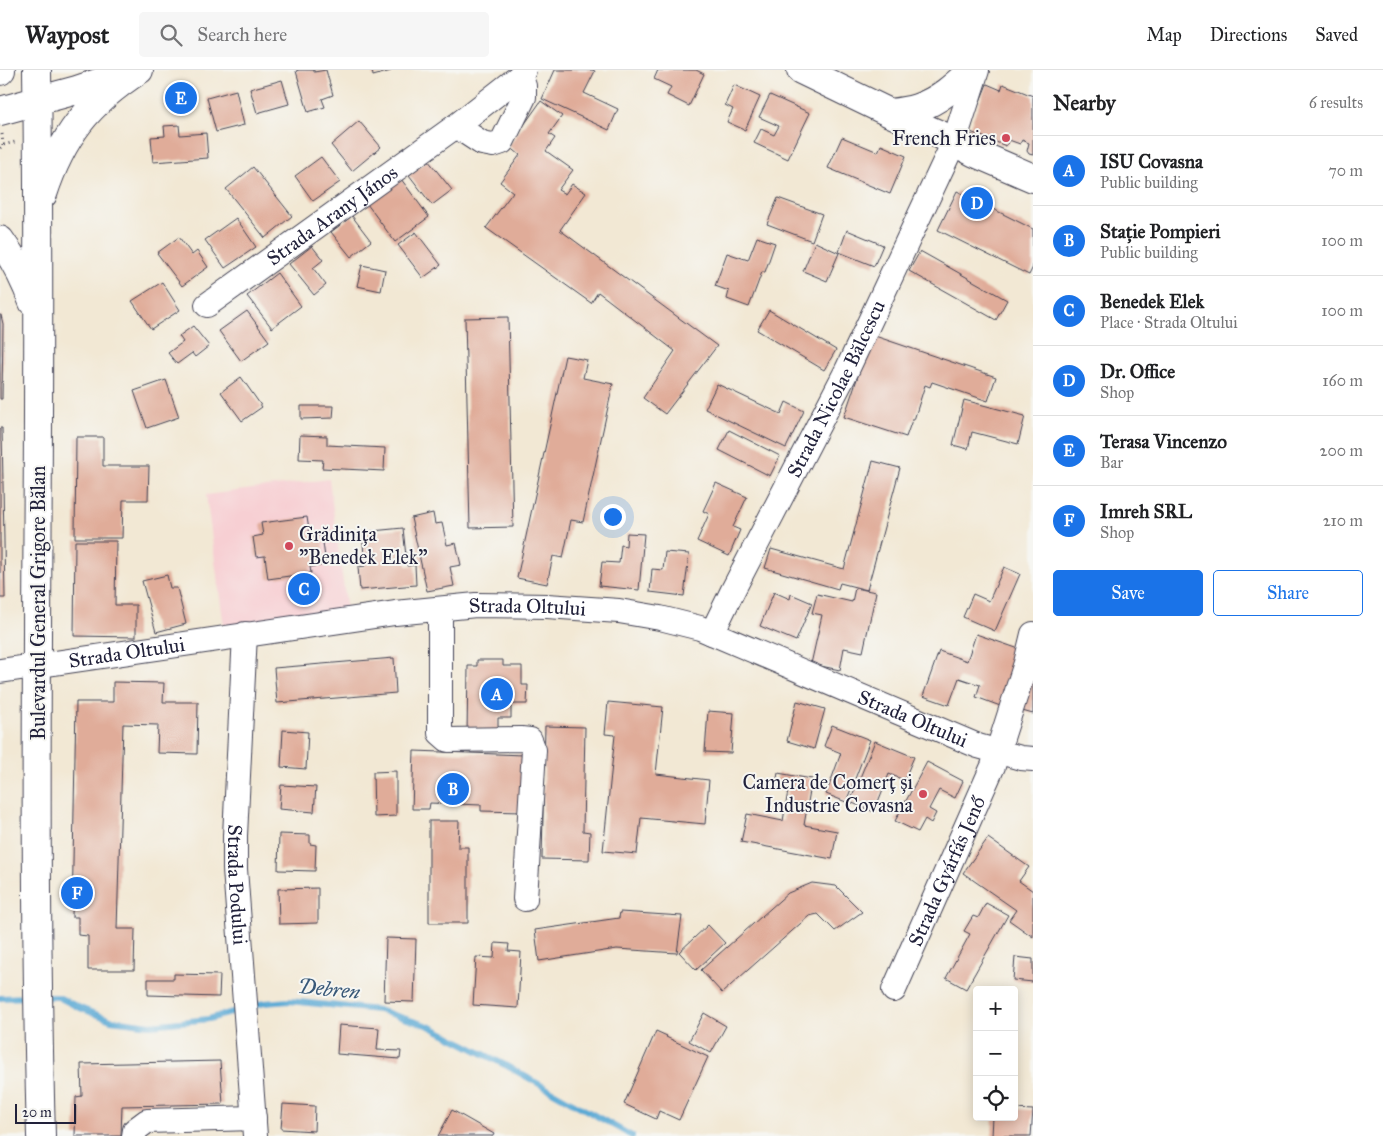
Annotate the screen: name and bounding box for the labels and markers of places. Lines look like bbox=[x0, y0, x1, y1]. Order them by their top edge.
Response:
pin: E bbox=[165, 79, 197, 117]
place label: French Fries bbox=[892, 126, 996, 150]
marker: French Fries bbox=[1000, 132, 1012, 144]
pin: D bbox=[961, 184, 993, 222]
place label: Grădinița "Benedek Elek" bbox=[299, 522, 427, 569]
marker: Grădinița "Benedek Elek" bbox=[283, 540, 295, 552]
pin: C bbox=[288, 570, 320, 608]
pin: A bbox=[481, 675, 513, 713]
pin: B bbox=[437, 770, 469, 808]
place label: Camera de Comerț și Industrie Covasna bbox=[742, 770, 914, 817]
marker: Camera de Comerț și Industrie Covasna bbox=[917, 788, 929, 800]
pin: F bbox=[61, 874, 93, 912]

